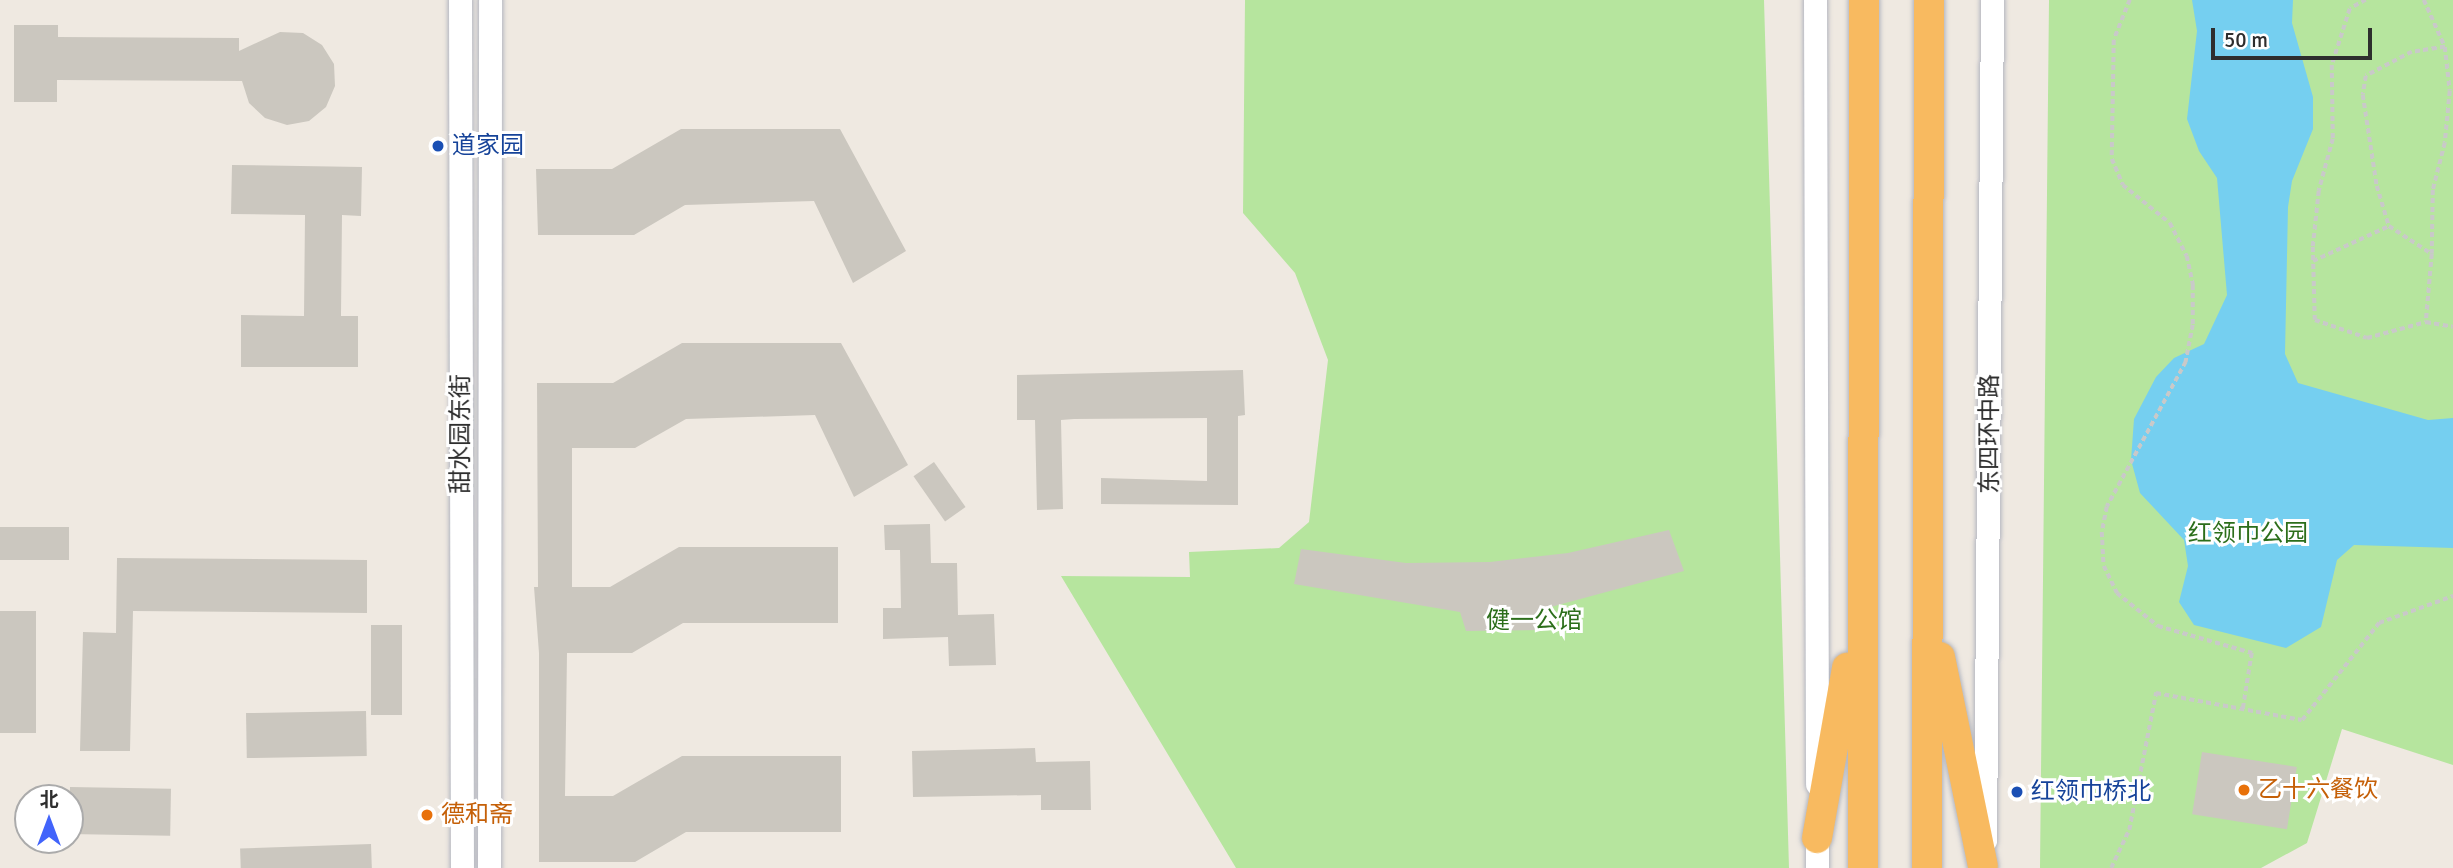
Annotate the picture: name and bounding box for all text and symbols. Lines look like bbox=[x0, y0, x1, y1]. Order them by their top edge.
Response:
scale bar bbox=[2215, 14, 2376, 58]
text: 50 m bbox=[2224, 27, 2268, 53]
place label: 道家园 bbox=[452, 132, 524, 160]
marker: 道家园 bbox=[430, 138, 446, 154]
street label: 甜水园东街 bbox=[447, 374, 475, 494]
street label: 东四环中路 bbox=[1976, 374, 2004, 494]
park label: 红领巾公园 bbox=[2188, 520, 2308, 548]
park label: 健一公馆 bbox=[1486, 607, 1582, 635]
place label: 乙十六餐饮 bbox=[2258, 776, 2378, 804]
place label: 红领巾桥北 bbox=[2031, 778, 2151, 806]
marker: 乙十六餐饮 bbox=[2236, 782, 2252, 798]
north arrow bbox=[14, 784, 84, 854]
marker: 红领巾桥北 bbox=[2009, 784, 2025, 800]
text: 北 bbox=[39, 788, 59, 812]
place label: 德和斋 bbox=[441, 801, 513, 829]
marker: 德和斋 bbox=[419, 807, 435, 823]

